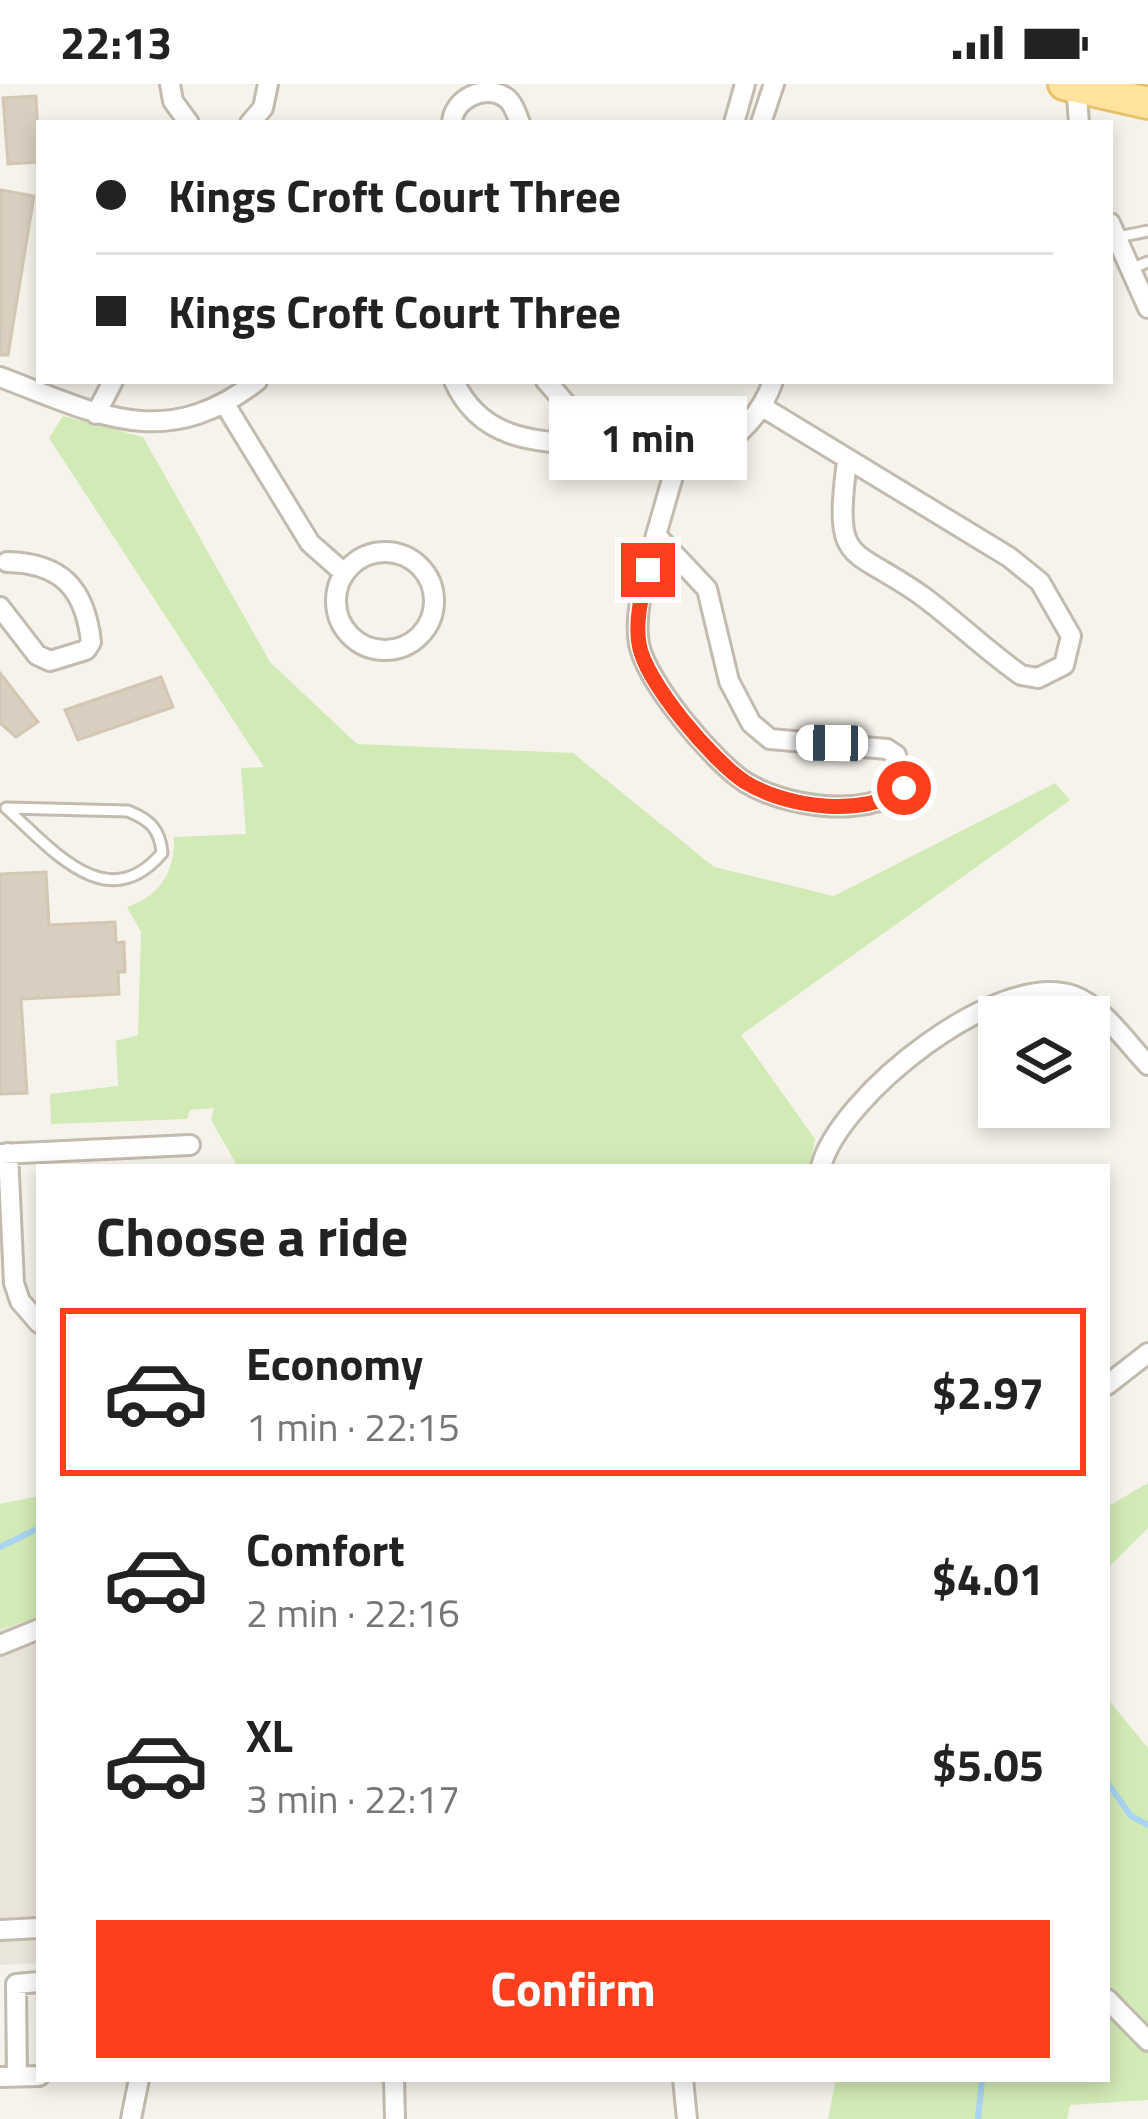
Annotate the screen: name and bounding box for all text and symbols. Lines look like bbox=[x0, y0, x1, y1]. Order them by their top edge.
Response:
text: 22:13 bbox=[60, 8, 172, 76]
text: Kings Croft Court Three bbox=[168, 161, 621, 229]
text: Kings Croft Court Three bbox=[168, 277, 621, 345]
callout: 1 min bbox=[549, 396, 747, 480]
text: 1 min bbox=[601, 408, 695, 467]
route end bbox=[621, 543, 675, 597]
car bbox=[796, 724, 868, 762]
route start bbox=[877, 761, 931, 815]
map controls bbox=[978, 996, 1110, 1128]
button: layers bbox=[978, 996, 1110, 1128]
text: Choose a ride bbox=[96, 1195, 408, 1277]
text: Economy bbox=[246, 1329, 423, 1397]
icon: car bbox=[102, 1338, 210, 1446]
text: $2.97 bbox=[932, 1358, 1044, 1426]
text: 1 min · 22:15 bbox=[246, 1397, 460, 1456]
text: Comfort bbox=[246, 1515, 405, 1583]
icon: car bbox=[102, 1524, 210, 1632]
text: $4.01 bbox=[932, 1544, 1044, 1612]
text: 2 min · 22:16 bbox=[246, 1583, 460, 1642]
text: XL bbox=[246, 1701, 293, 1769]
icon: car bbox=[102, 1710, 210, 1818]
text: $5.05 bbox=[932, 1730, 1044, 1798]
text: 3 min · 22:17 bbox=[246, 1769, 460, 1828]
button: Confirm bbox=[96, 1920, 1050, 2058]

